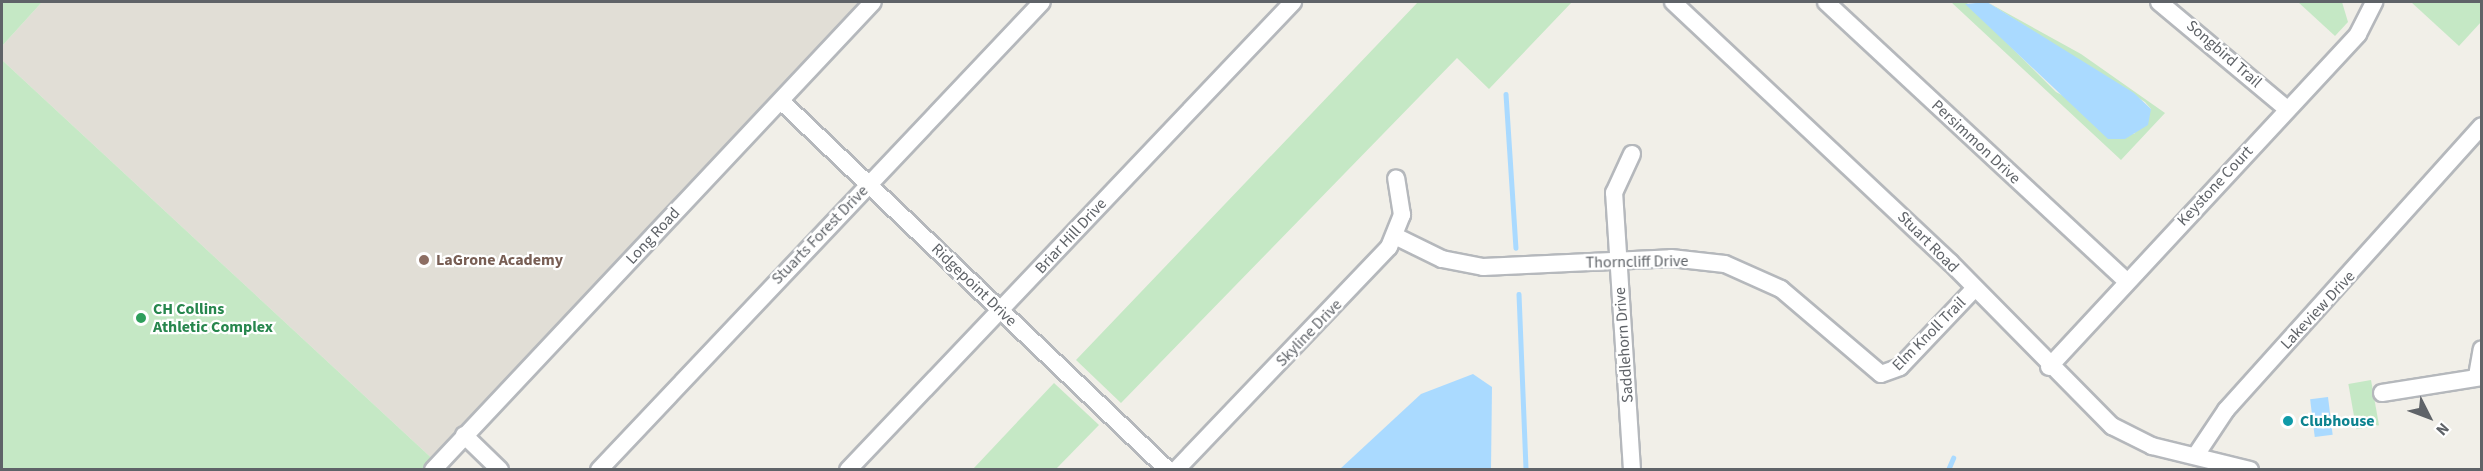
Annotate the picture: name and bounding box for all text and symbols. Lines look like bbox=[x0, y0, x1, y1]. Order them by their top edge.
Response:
street label: Songbird Trail bbox=[2182, 16, 2266, 92]
street label: Persimmon Drive bbox=[1928, 96, 2024, 188]
street label: Keystone Court bbox=[2173, 142, 2257, 230]
street label: Stuarts Forest Drive bbox=[768, 181, 872, 289]
street label: Briar Hill Drive bbox=[1031, 194, 1111, 278]
street label: Long Road bbox=[622, 204, 684, 268]
street label: Stuart Road bbox=[1893, 207, 1963, 277]
street label: Ridgepoint Drive bbox=[927, 239, 1021, 331]
place label: LaGrone Academy bbox=[436, 250, 563, 270]
street label: Thorncliff Drive bbox=[1586, 252, 1688, 272]
marker: LaGrone Academy bbox=[417, 253, 431, 267]
street label: Lakeview Drive bbox=[2277, 267, 2359, 353]
street label: Saddlehorn Drive bbox=[1610, 287, 1638, 403]
street label: Elm Knoll Trail bbox=[1888, 293, 1970, 375]
street label: Skyline Drive bbox=[1272, 295, 1346, 371]
place label: CH Collins Athletic Complex bbox=[153, 299, 273, 337]
marker: CH Collins Athletic Complex bbox=[134, 311, 148, 325]
north arrow bbox=[2399, 387, 2459, 447]
place label: Clubhouse bbox=[2300, 411, 2375, 431]
marker: Clubhouse bbox=[2281, 414, 2295, 428]
text: N bbox=[2431, 418, 2454, 440]

